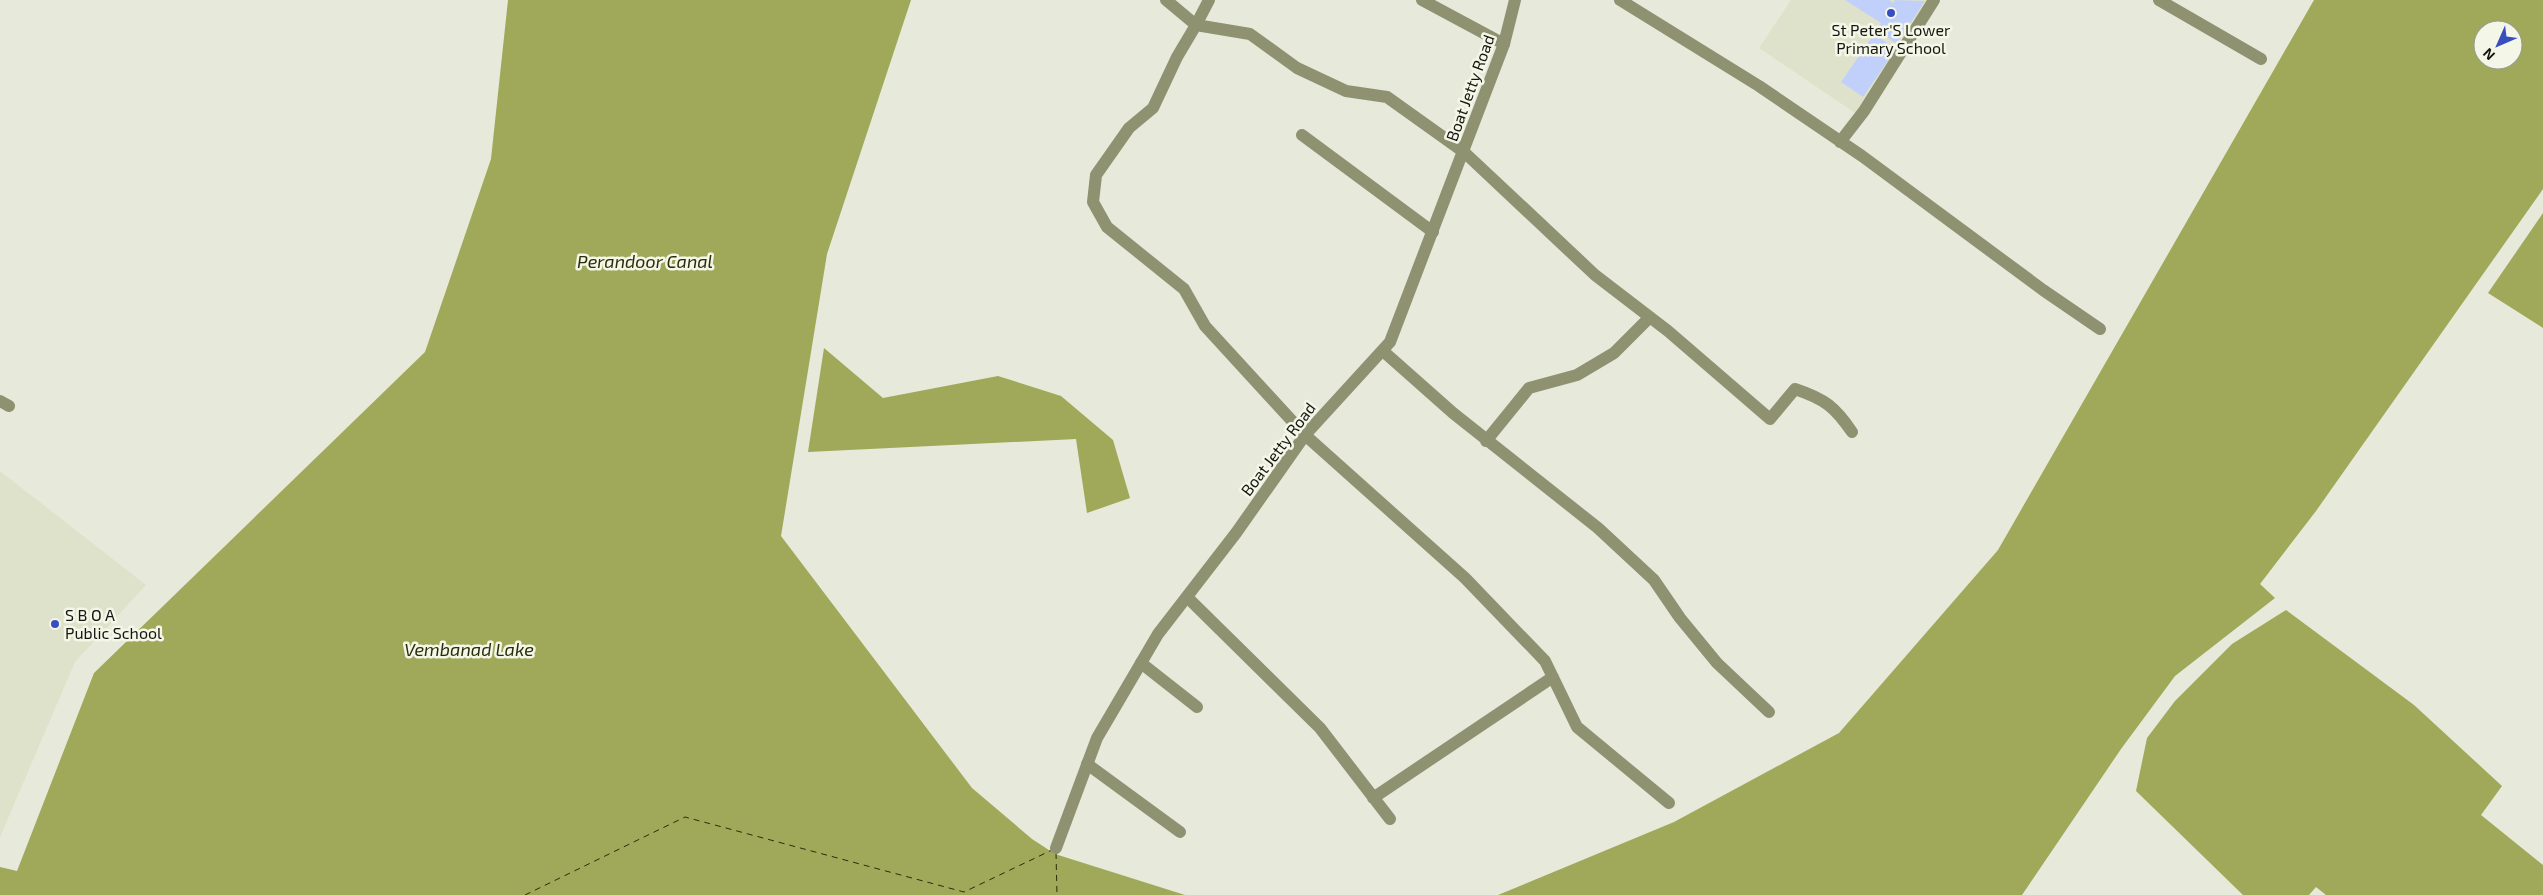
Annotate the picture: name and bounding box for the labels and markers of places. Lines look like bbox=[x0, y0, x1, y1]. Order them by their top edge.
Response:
marker: St Peter'S Lower Primary School bbox=[1885, 7, 1897, 19]
place label: St Peter'S Lower Primary School bbox=[1832, 20, 1951, 57]
place label: S B O A Public School bbox=[65, 605, 162, 642]
marker: S B O A Public School bbox=[49, 618, 61, 630]

